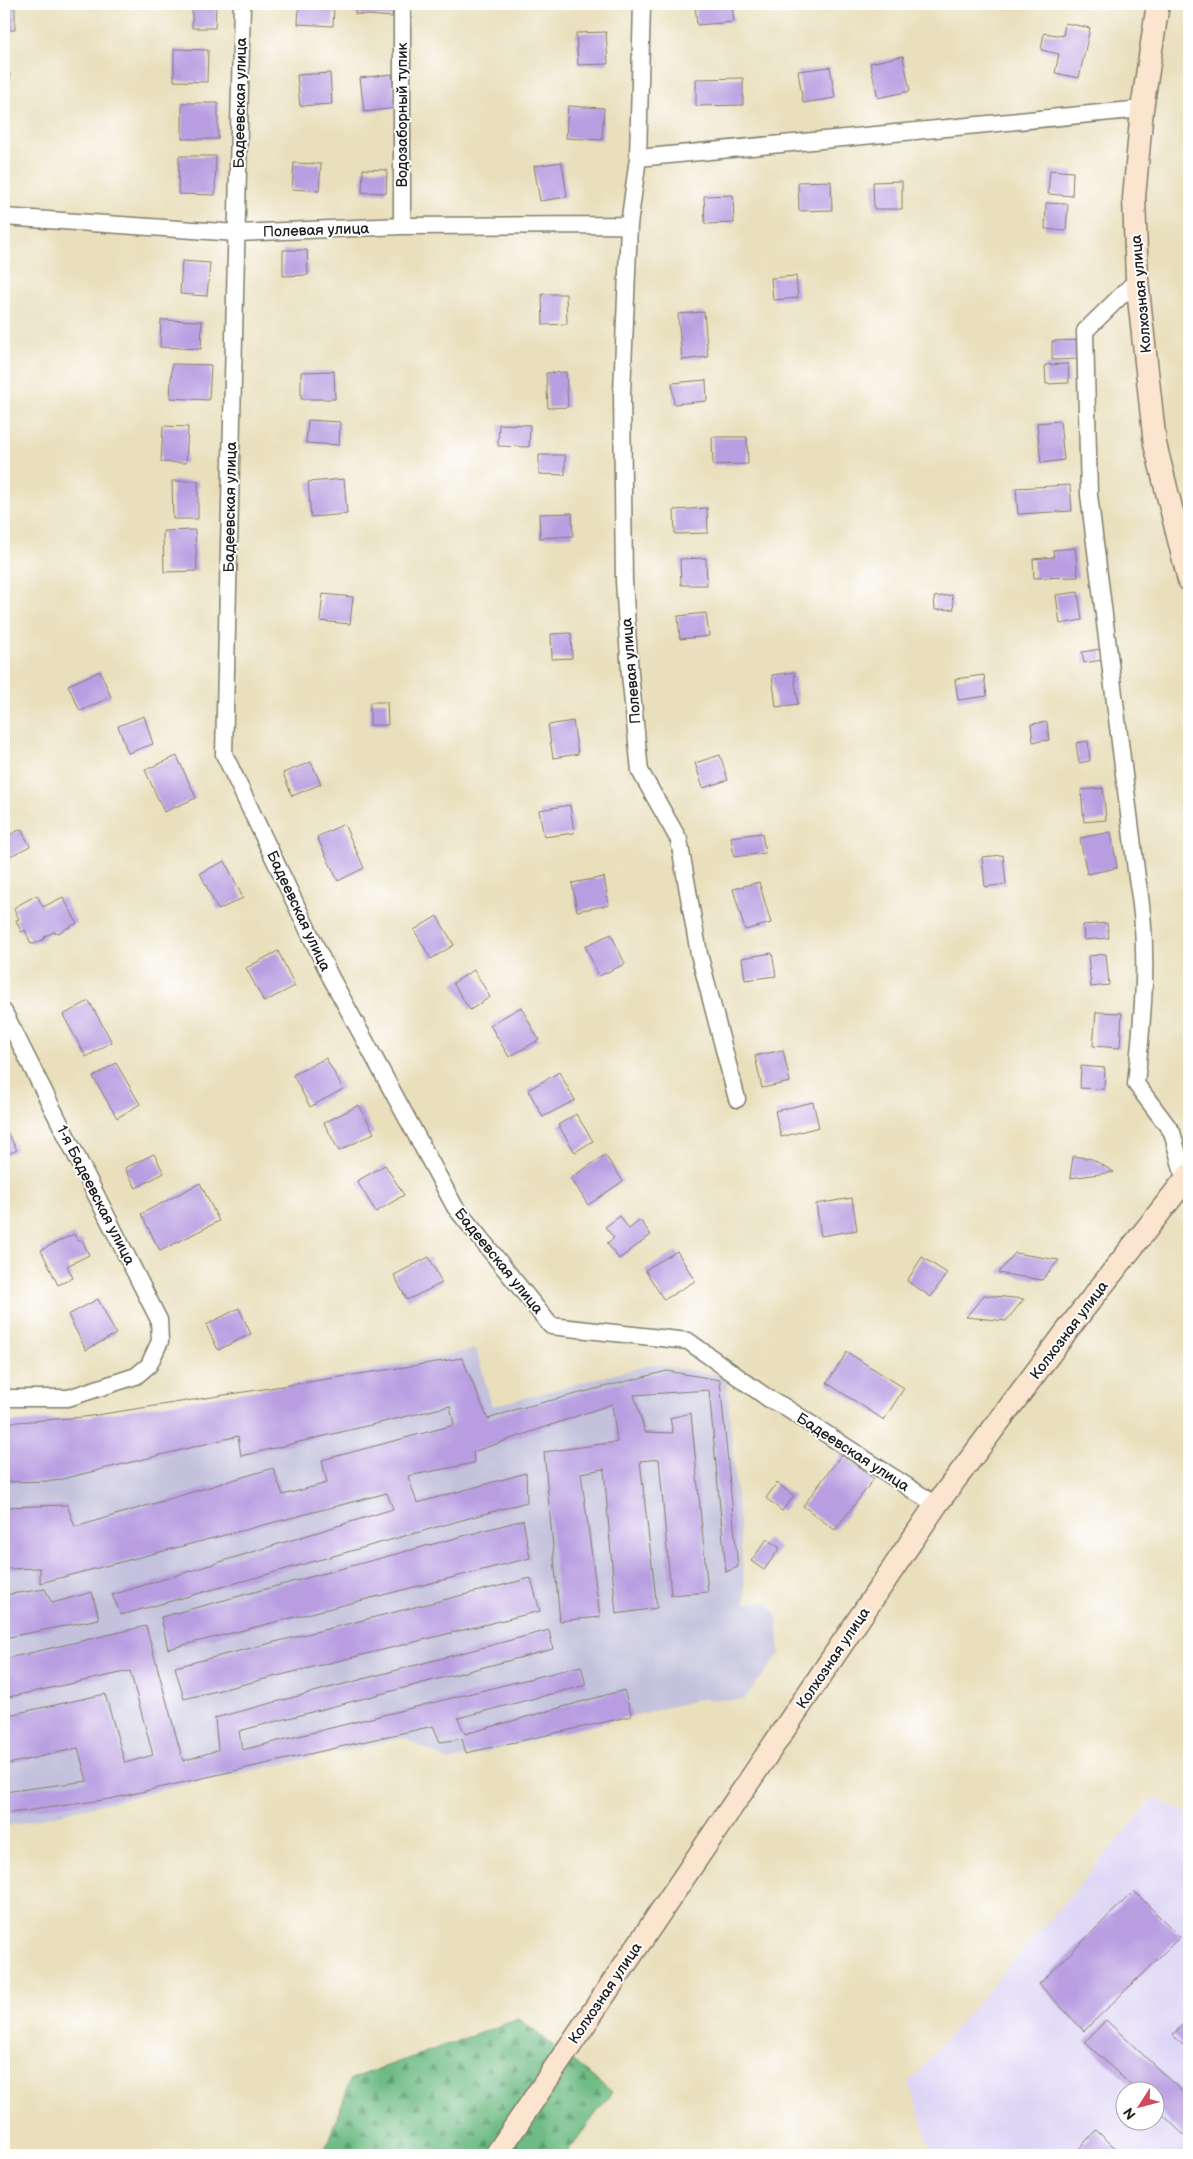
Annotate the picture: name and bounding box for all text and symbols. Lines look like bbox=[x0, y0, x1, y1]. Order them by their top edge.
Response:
street label: Бадеевская улица bbox=[230, 37, 251, 169]
street label: Водозаборный тупик bbox=[393, 42, 412, 188]
street label: Полевая улица bbox=[263, 219, 370, 242]
street label: Колхозная улица bbox=[1127, 234, 1156, 354]
street label: Бадеевская улица bbox=[220, 441, 241, 573]
street label: Полевая улица bbox=[617, 617, 646, 725]
street label: Бадеевская улица bbox=[262, 848, 335, 975]
street label: 1-я Бадеевская улица bbox=[52, 1122, 139, 1268]
street label: Бадеевская улица bbox=[450, 1205, 547, 1318]
street label: Колхозная улица bbox=[1026, 1277, 1113, 1383]
street label: Бадеевская улица bbox=[793, 1409, 913, 1496]
street label: Колхозная улица bbox=[792, 1604, 875, 1713]
street label: Колхозная улица bbox=[564, 1939, 647, 2048]
north arrow bbox=[1116, 2082, 1166, 2132]
text: N bbox=[1120, 2104, 1140, 2123]

